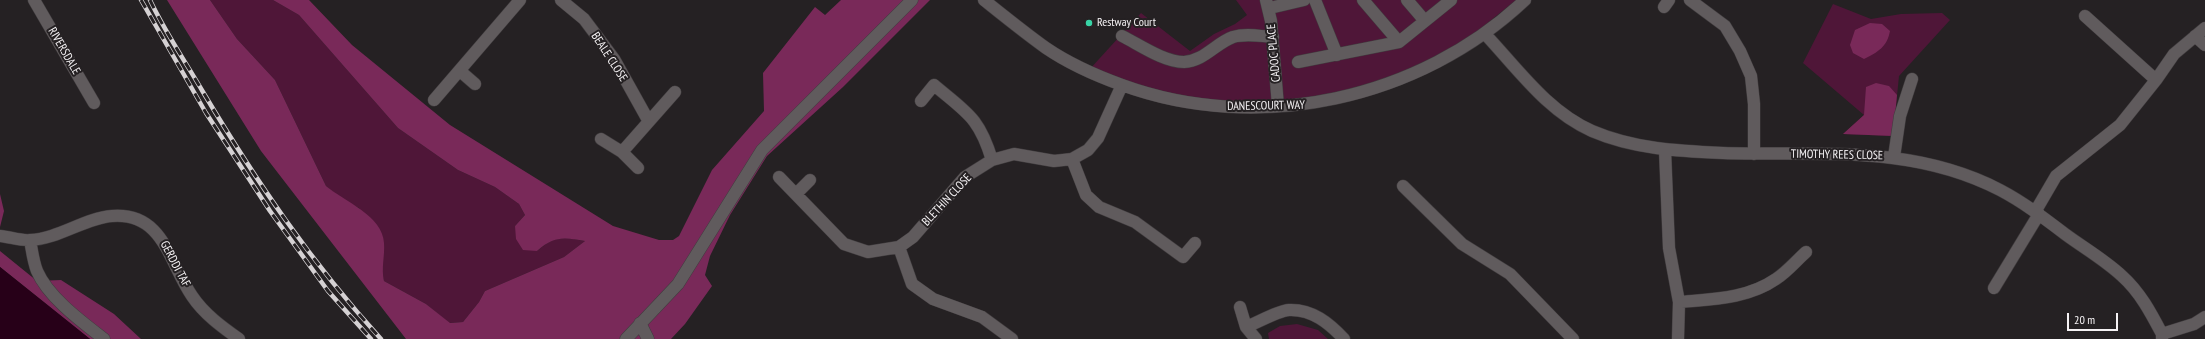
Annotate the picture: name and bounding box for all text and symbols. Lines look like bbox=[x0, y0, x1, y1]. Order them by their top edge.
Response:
place label: Restway Court bbox=[1097, 16, 1156, 30]
marker: Restway Court bbox=[1084, 18, 1094, 28]
street label: CADOC PLACE bbox=[1264, 23, 1284, 83]
street label: RIVERSDALE bbox=[45, 25, 83, 77]
street label: BEALE CLOSE bbox=[588, 30, 630, 84]
street label: DANESCOURT WAY bbox=[1227, 98, 1305, 114]
street label: TIMOTHY REES CLOSE bbox=[1791, 147, 1883, 163]
street label: BLETHIN CLOSE bbox=[919, 171, 975, 229]
street label: GERDDI TAF bbox=[157, 239, 193, 289]
scale bar bbox=[2069, 305, 2120, 331]
text: 20 m bbox=[2074, 312, 2095, 327]

